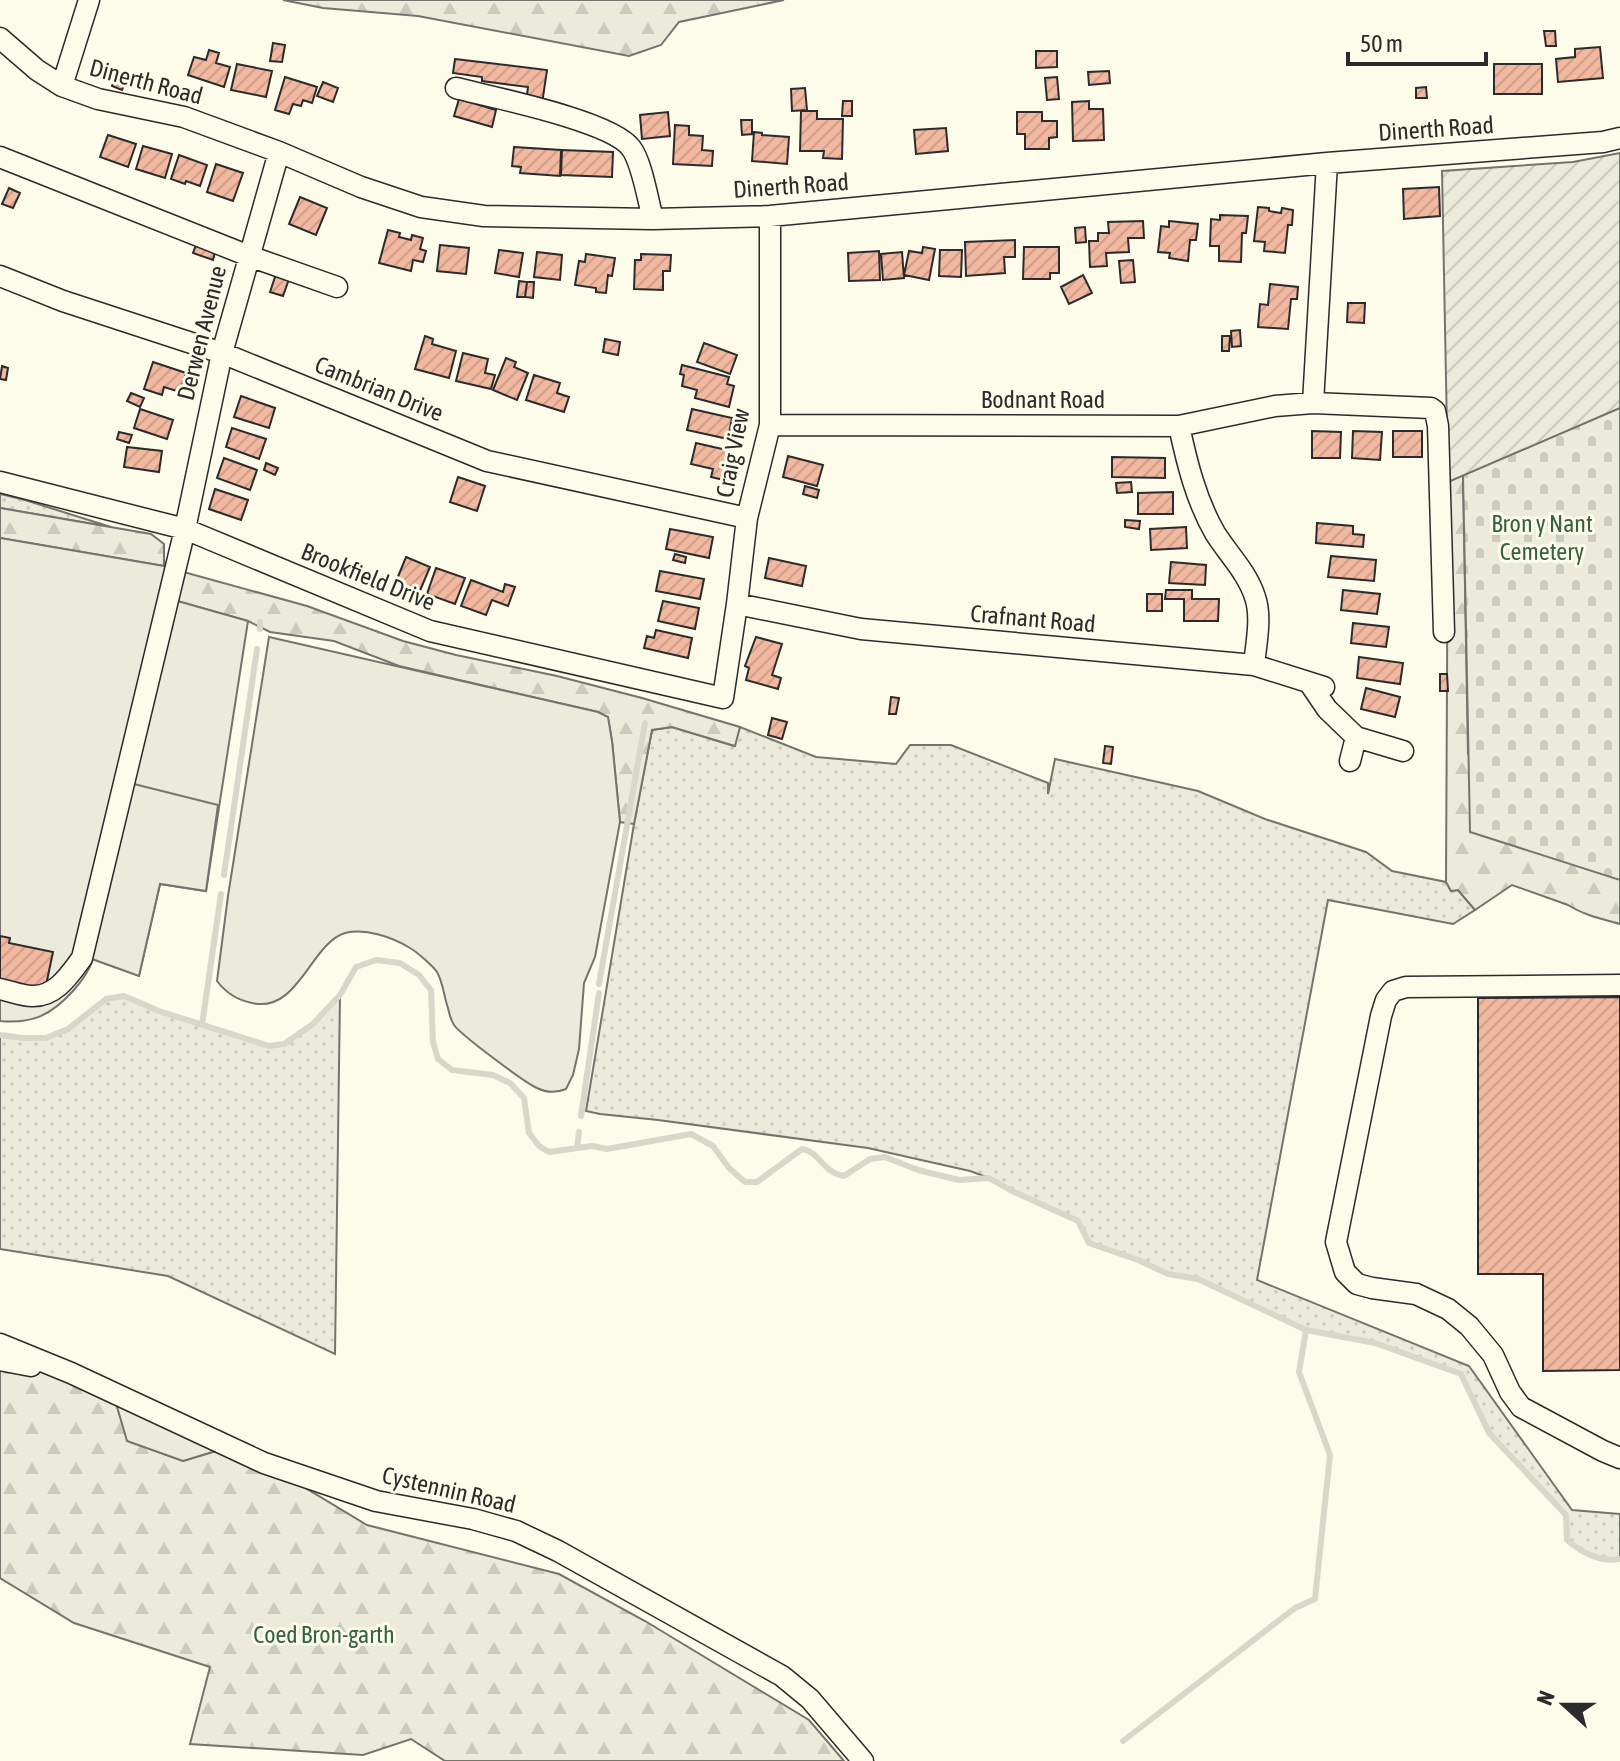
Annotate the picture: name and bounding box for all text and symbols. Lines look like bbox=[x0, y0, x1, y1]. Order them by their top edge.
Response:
scale bar bbox=[1348, 16, 1486, 66]
text: 50 m bbox=[1360, 30, 1403, 57]
street label: Dinerth Road bbox=[87, 53, 206, 110]
street label: Dinerth Road bbox=[1377, 111, 1495, 146]
street label: Dinerth Road bbox=[732, 168, 850, 203]
street label: Derwen Avenue bbox=[172, 263, 231, 403]
street label: Cambrian Drive bbox=[311, 351, 447, 427]
street label: Bodnant Road bbox=[981, 386, 1105, 413]
street label: Craig View bbox=[711, 406, 754, 500]
park label: Bron y Nant Cemetery bbox=[1491, 510, 1593, 565]
street label: Brookfield Drive bbox=[297, 537, 439, 616]
street label: Crafnant Road bbox=[969, 600, 1097, 637]
street label: Cystennin Road bbox=[380, 1461, 519, 1518]
park label: Coed Bron-garth bbox=[253, 1621, 395, 1648]
north arrow bbox=[1524, 1665, 1604, 1745]
text: N bbox=[1531, 1687, 1560, 1709]

